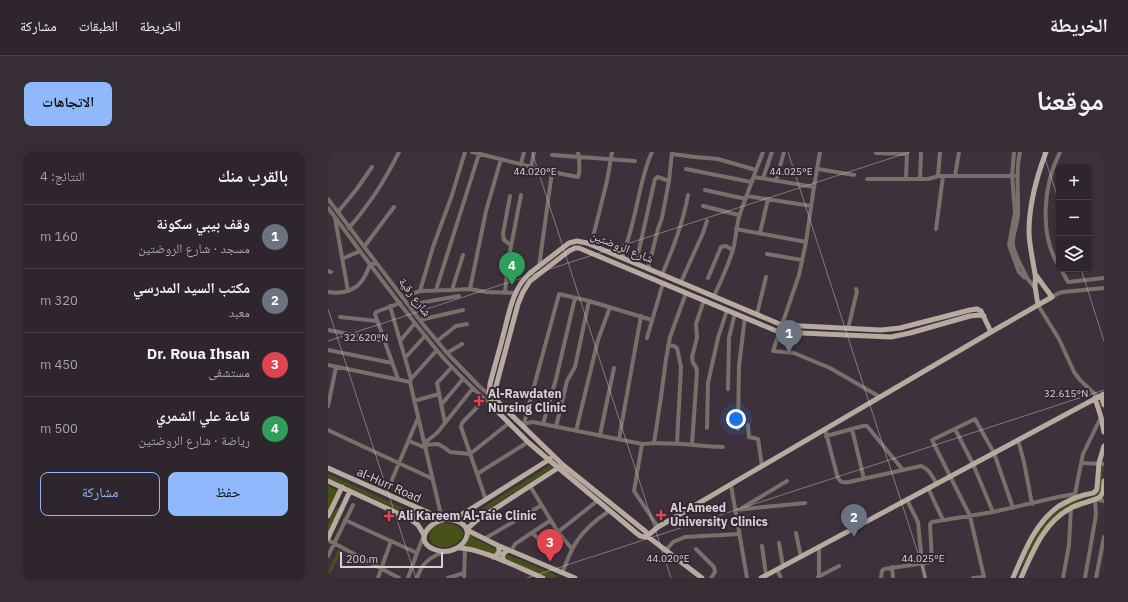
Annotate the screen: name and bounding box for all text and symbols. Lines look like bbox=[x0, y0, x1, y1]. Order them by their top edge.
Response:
text: الخريطة bbox=[1050, 13, 1108, 37]
text: مشاركة bbox=[20, 17, 57, 35]
text: الطبقات bbox=[79, 17, 118, 35]
text: الخريطة bbox=[140, 17, 181, 35]
text: موقعنا bbox=[1036, 81, 1104, 118]
button: الاتجاهات bbox=[24, 82, 112, 126]
map controls bbox=[1056, 164, 1092, 272]
button: + bbox=[1056, 164, 1092, 200]
text: بالقرب منك bbox=[218, 165, 288, 187]
text: 44.020°E bbox=[513, 165, 557, 178]
text: 44.025°E bbox=[769, 165, 813, 178]
text: النتائج: 4 bbox=[40, 168, 85, 185]
button: − bbox=[1056, 200, 1092, 236]
text: وقف بيبي سكونة bbox=[156, 214, 250, 233]
street label: شارع الروضتين bbox=[588, 227, 656, 267]
text: 160 m bbox=[40, 228, 78, 245]
text: 1 bbox=[271, 228, 279, 245]
button: layers bbox=[1056, 236, 1092, 272]
text: مسجد · شارع الروضتين bbox=[138, 240, 250, 257]
pin: 4 bbox=[499, 252, 525, 285]
street label: شارع رقية bbox=[395, 274, 435, 320]
text: مكتب السيد المدرسي bbox=[133, 278, 250, 297]
text: 320 m bbox=[40, 292, 78, 309]
text: 2 bbox=[271, 292, 279, 309]
text: معبد bbox=[229, 304, 250, 321]
pin: 1 bbox=[776, 320, 802, 353]
text: 32.620°N bbox=[344, 331, 388, 344]
text: Dr. Roua Ihsan bbox=[147, 344, 250, 363]
text: 450 m bbox=[40, 356, 78, 373]
text: 3 bbox=[271, 356, 279, 373]
text: مستشفى bbox=[208, 364, 250, 381]
place label: Al-Rawdaten Nursing Clinic bbox=[488, 386, 566, 415]
text: 32.615°N bbox=[1044, 387, 1088, 400]
marker: Al-Rawdaten Nursing Clinic bbox=[473, 395, 485, 407]
text: قاعة علي الشمري bbox=[156, 406, 250, 425]
your location bbox=[726, 409, 746, 429]
text: 500 m bbox=[40, 420, 78, 437]
text: 4 bbox=[271, 420, 279, 437]
text: رياضة · شارع الروضتين bbox=[139, 432, 250, 449]
street label: al-Hurr Road bbox=[355, 464, 424, 505]
button: مشاركة bbox=[40, 472, 160, 516]
button: حفظ bbox=[168, 472, 288, 516]
place label: Al-Ameed University Clinics bbox=[670, 500, 768, 529]
pin: 2 bbox=[841, 504, 867, 537]
place label: Ali Kareem Al-Taie Clinic bbox=[398, 508, 537, 523]
marker: Al-Ameed University Clinics bbox=[655, 509, 667, 521]
marker: Ali Kareem Al-Taie Clinic bbox=[383, 510, 395, 522]
pin: 3 bbox=[537, 529, 563, 562]
scale bar bbox=[340, 550, 443, 569]
text: 200 m bbox=[346, 552, 378, 566]
text: 44.020°E bbox=[646, 552, 690, 565]
text: 44.025°E bbox=[901, 552, 945, 565]

